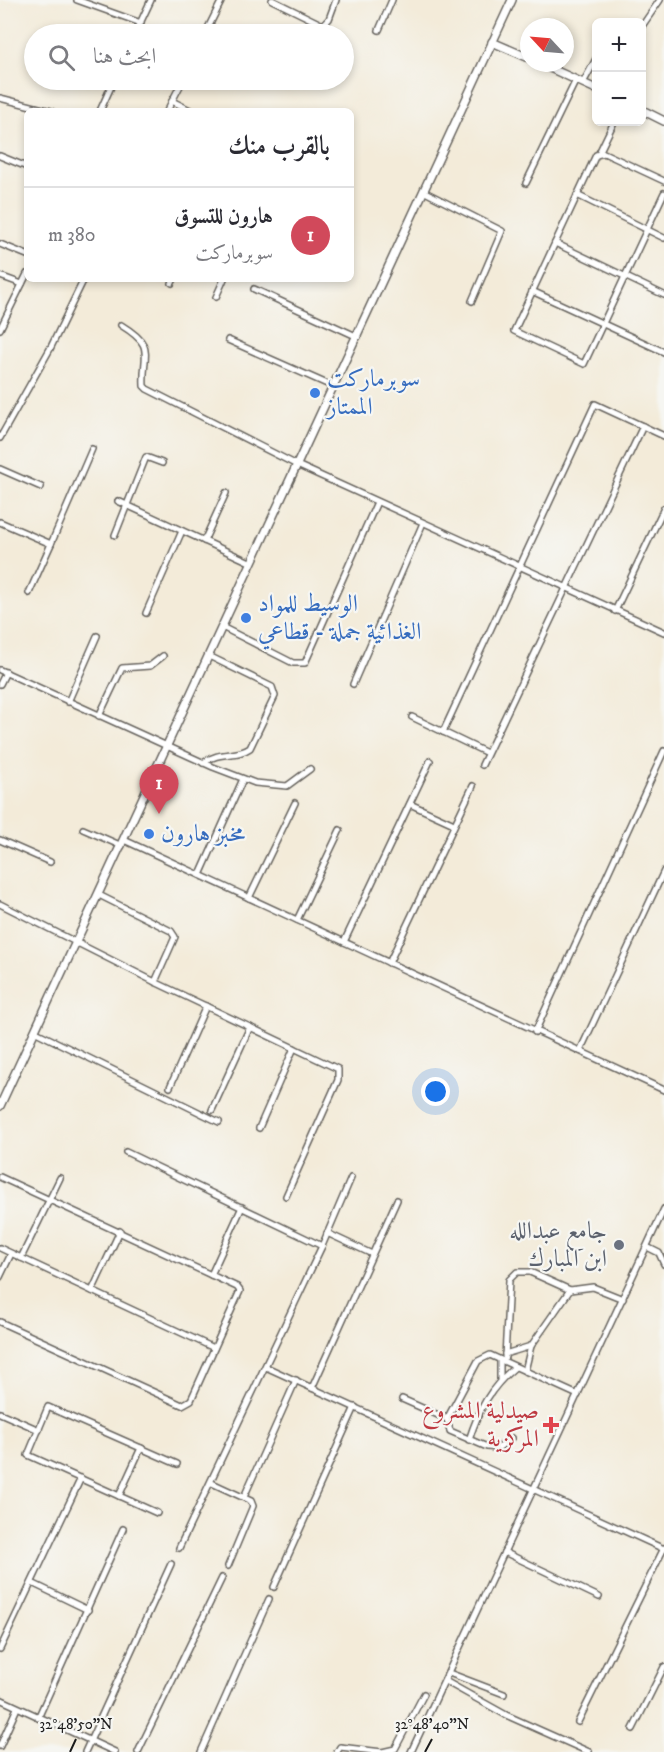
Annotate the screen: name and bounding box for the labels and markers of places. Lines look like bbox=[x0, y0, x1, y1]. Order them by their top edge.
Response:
place label: سوبرماركت الممتاز bbox=[325, 364, 420, 422]
marker: سوبرماركت الممتاز bbox=[308, 386, 322, 400]
place label: الوسيط للمواد الغذائية جملة - قطاعي bbox=[258, 589, 421, 650]
marker: الوسيط للمواد الغذائية جملة - قطاعي bbox=[239, 611, 253, 625]
pin: 1 bbox=[140, 764, 178, 814]
place label: مخبز هارون bbox=[161, 819, 246, 849]
marker: مخبز هارون bbox=[142, 827, 156, 841]
place label: جامع عبدالله ابن المبارك bbox=[509, 1216, 607, 1274]
marker: جامع عبدالله ابن المبارك bbox=[612, 1238, 626, 1252]
place label: صيدلية المشروع المركزية bbox=[422, 1396, 539, 1454]
marker: صيدلية المشروع المركزية bbox=[544, 1418, 558, 1432]

